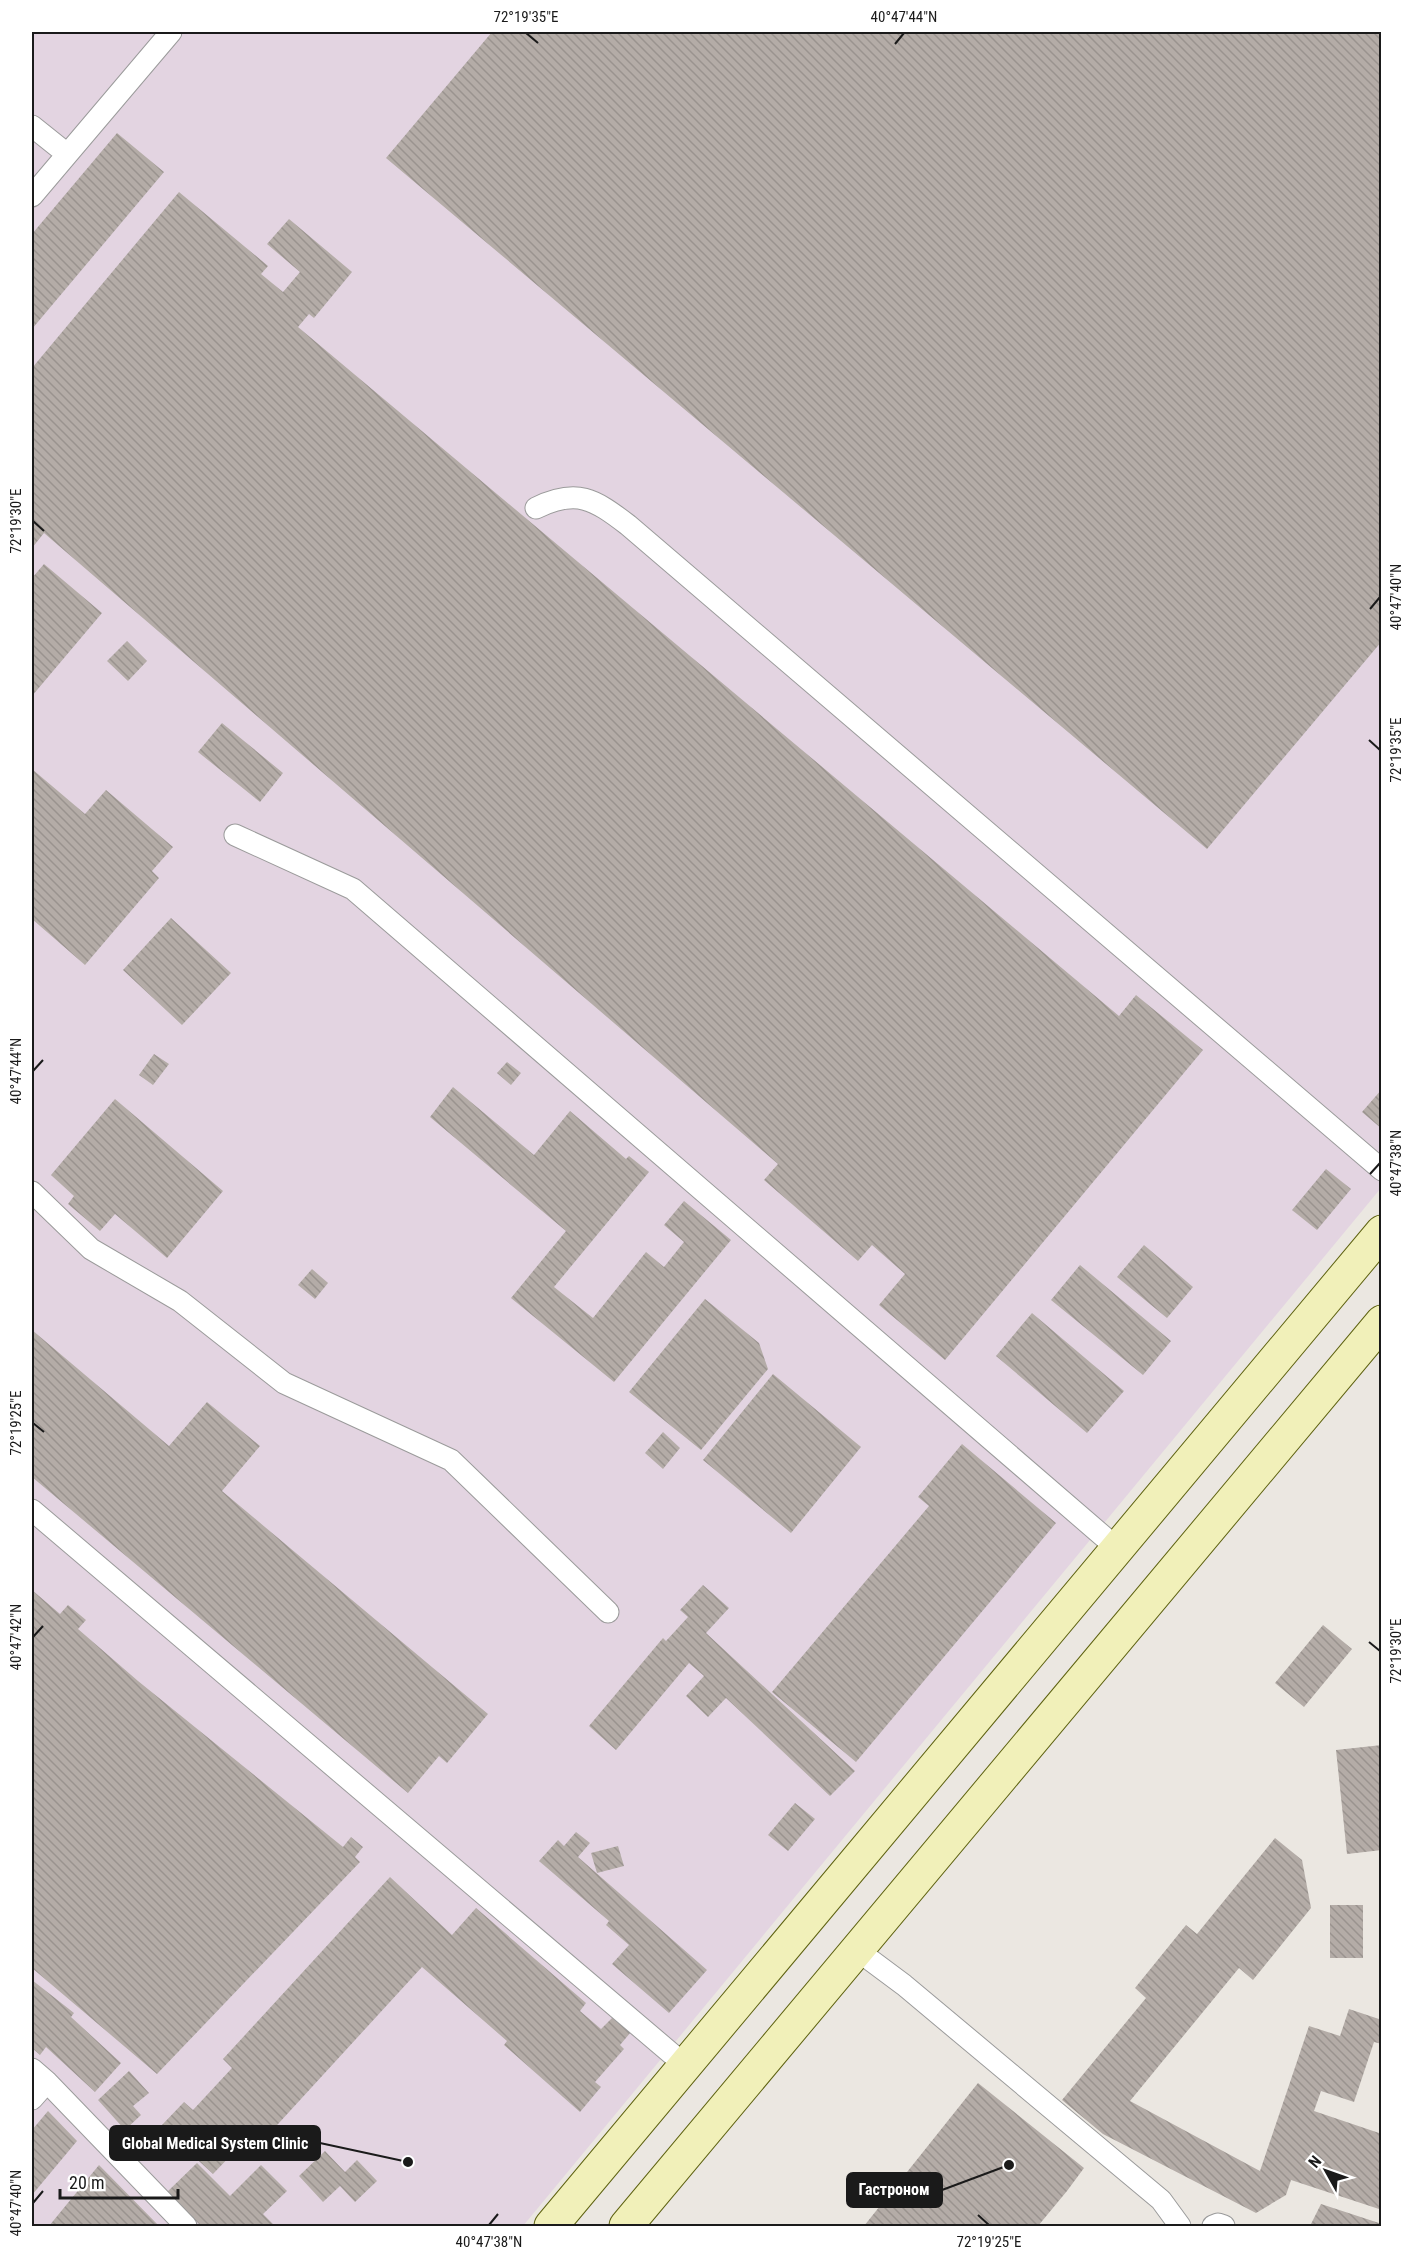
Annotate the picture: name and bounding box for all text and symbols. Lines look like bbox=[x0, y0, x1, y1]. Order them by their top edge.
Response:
text: 72°19'35"E bbox=[494, 8, 558, 26]
text: 40°47'44"N bbox=[871, 8, 937, 26]
text: 72°19'30"E bbox=[7, 489, 25, 553]
text: 40°47'40"N bbox=[1387, 564, 1405, 630]
text: 72°19'35"E bbox=[1387, 718, 1405, 782]
text: 40°47'44"N bbox=[7, 1038, 25, 1104]
text: 40°47'38"N bbox=[1387, 1130, 1405, 1196]
text: 72°19'25"E bbox=[7, 1391, 25, 1455]
text: 40°47'42"N bbox=[7, 1604, 25, 1670]
text: 72°19'30"E bbox=[1387, 1619, 1405, 1683]
callout: Global Medical System Clinic bbox=[110, 2126, 320, 2160]
text: Global Medical System Clinic bbox=[122, 2134, 308, 2153]
north arrow bbox=[1296, 2141, 1356, 2201]
text: N bbox=[1304, 2152, 1325, 2172]
scale bar bbox=[60, 2162, 178, 2200]
text: 40°47'40"N bbox=[7, 2170, 25, 2236]
text: 20 m bbox=[69, 2172, 104, 2193]
callout: Гастроном bbox=[847, 2173, 942, 2207]
text: Гастроном bbox=[858, 2180, 930, 2199]
text: 40°47'38"N bbox=[456, 2233, 522, 2251]
text: 72°19'25"E bbox=[957, 2233, 1021, 2251]

